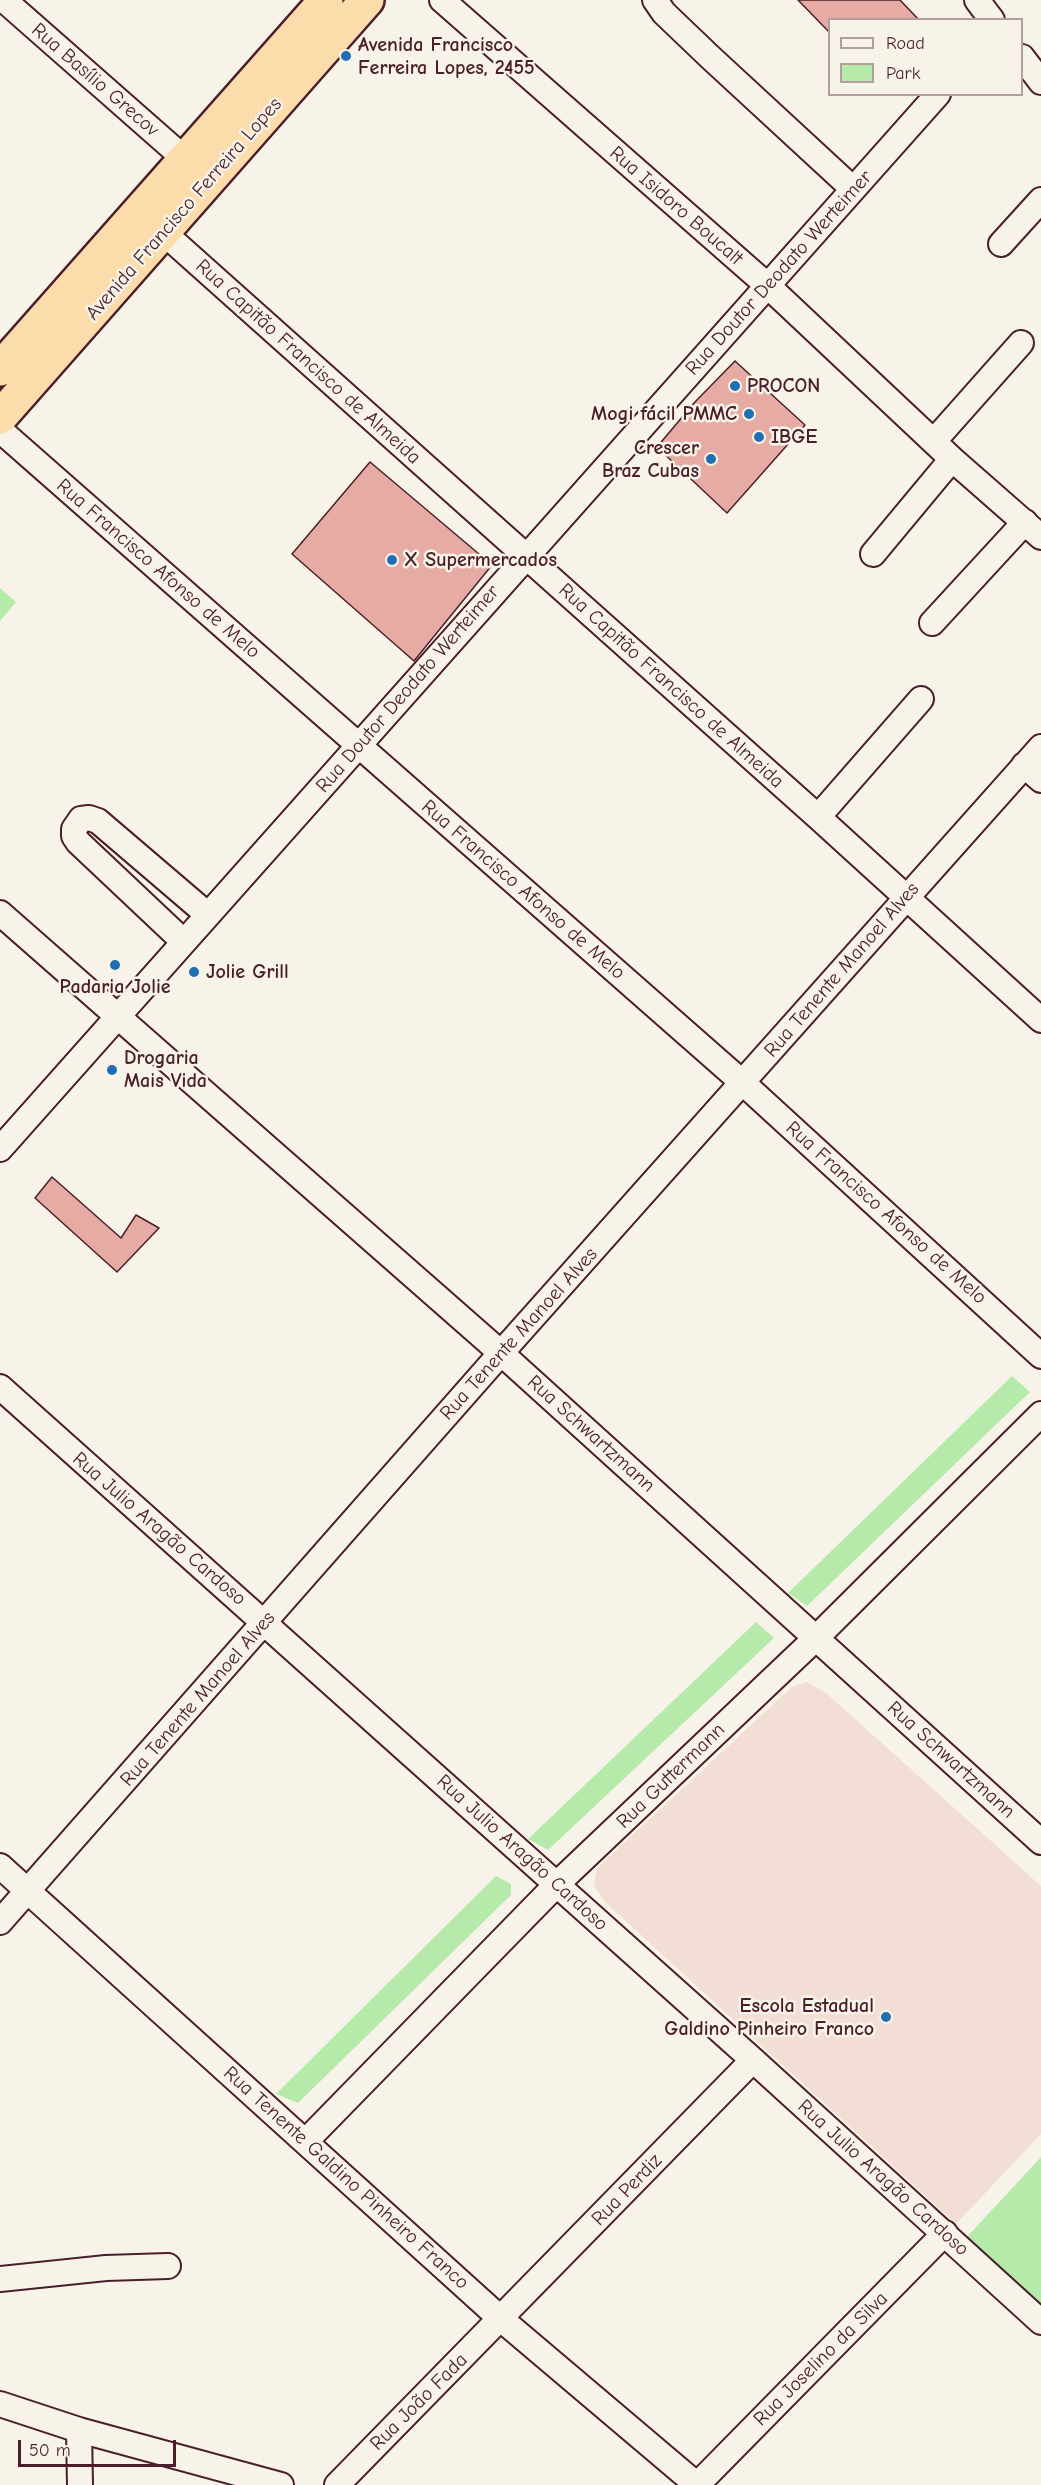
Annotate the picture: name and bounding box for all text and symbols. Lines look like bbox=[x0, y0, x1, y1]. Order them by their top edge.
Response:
street label: Rua Basílio Grecov bbox=[26, 18, 164, 142]
legend bbox=[828, 18, 1023, 96]
place label: Avenida Francisco Ferreira Lopes, 2455 bbox=[358, 33, 535, 80]
text: Road bbox=[886, 33, 925, 54]
marker: Avenida Francisco Ferreira Lopes, 2455 bbox=[339, 49, 353, 63]
text: Park bbox=[886, 63, 920, 84]
street label: Avenida Francisco Ferreira Lopes bbox=[81, 93, 287, 325]
street label: Rua Isidoro Boucalt bbox=[604, 141, 748, 271]
street label: Rua Doutor Deodato Werteimer bbox=[681, 166, 877, 380]
street label: Rua Capitão Francisco de Almeida bbox=[190, 254, 426, 470]
place label: PROCON bbox=[747, 374, 820, 398]
marker: PROCON bbox=[728, 379, 742, 393]
place label: Mogi fácil PMMC bbox=[591, 402, 737, 426]
marker: Mogi fácil PMMC bbox=[742, 407, 756, 421]
place label: IBGE bbox=[771, 425, 817, 449]
marker: IBGE bbox=[752, 430, 766, 444]
place label: Crescer Braz Cubas bbox=[602, 436, 699, 483]
marker: Crescer Braz Cubas bbox=[704, 452, 718, 466]
street label: Rua Francisco Afonso de Melo bbox=[51, 474, 265, 664]
place label: X Supermercados bbox=[404, 548, 557, 572]
marker: X Supermercados bbox=[385, 553, 399, 567]
street label: Rua Capitão Francisco de Almeida bbox=[553, 578, 789, 794]
street label: Rua Doutor Deodato Werteimer bbox=[311, 580, 505, 798]
street label: Rua Francisco Afonso de Melo bbox=[416, 795, 630, 985]
street label: Rua Tenente Manoel Alves bbox=[759, 878, 925, 1062]
marker: Padaria Jolie bbox=[108, 958, 122, 972]
place label: Jolie Grill bbox=[206, 960, 289, 984]
marker: Jolie Grill bbox=[187, 965, 201, 979]
place label: Padaria Jolie bbox=[59, 975, 171, 999]
place label: Drogaria Mais Vida bbox=[124, 1046, 207, 1093]
marker: Drogaria Mais Vida bbox=[105, 1063, 119, 1077]
street label: Rua Francisco Afonso de Melo bbox=[781, 1116, 991, 1310]
street label: Rua Tenente Manoel Alves bbox=[435, 1243, 603, 1425]
street label: Rua Schwartzmann bbox=[522, 1370, 660, 1498]
street label: Rua Julio Aragão Cardoso bbox=[67, 1447, 251, 1611]
street label: Rua Tenente Manoel Alves bbox=[115, 1607, 281, 1791]
street label: Rua Schwartzmann bbox=[882, 1696, 1020, 1824]
street label: Rua Guttermann bbox=[612, 1718, 730, 1834]
street label: Rua Julio Aragão Cardoso bbox=[431, 1770, 613, 1936]
place label: Escola Estadual Galdino Pinheiro Franco bbox=[664, 1994, 874, 2041]
marker: Escola Estadual Galdino Pinheiro Franco bbox=[879, 2010, 893, 2024]
street label: Rua Tenente Galdino Pinheiro Franco bbox=[218, 2061, 474, 2295]
street label: Rua Julio Aragão Cardoso bbox=[792, 2095, 974, 2261]
street label: Rua Perdiz bbox=[587, 2149, 667, 2231]
street label: Rua Joselino da Silva bbox=[749, 2287, 893, 2431]
street label: Rua João Fada bbox=[365, 2348, 473, 2456]
scale bar bbox=[21, 2428, 178, 2466]
text: 50 m bbox=[29, 2440, 71, 2461]

